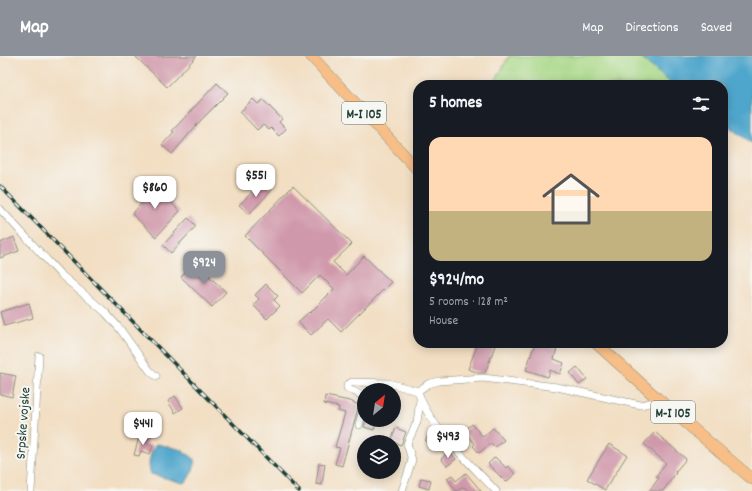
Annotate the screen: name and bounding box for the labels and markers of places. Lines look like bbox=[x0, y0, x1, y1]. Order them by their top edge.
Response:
pin: $551 bbox=[232, 164, 280, 198]
pin: $860 bbox=[131, 176, 179, 210]
pin: $924 bbox=[180, 251, 228, 285]
pin: $441 bbox=[119, 412, 167, 446]
pin: $493 bbox=[424, 425, 472, 459]

